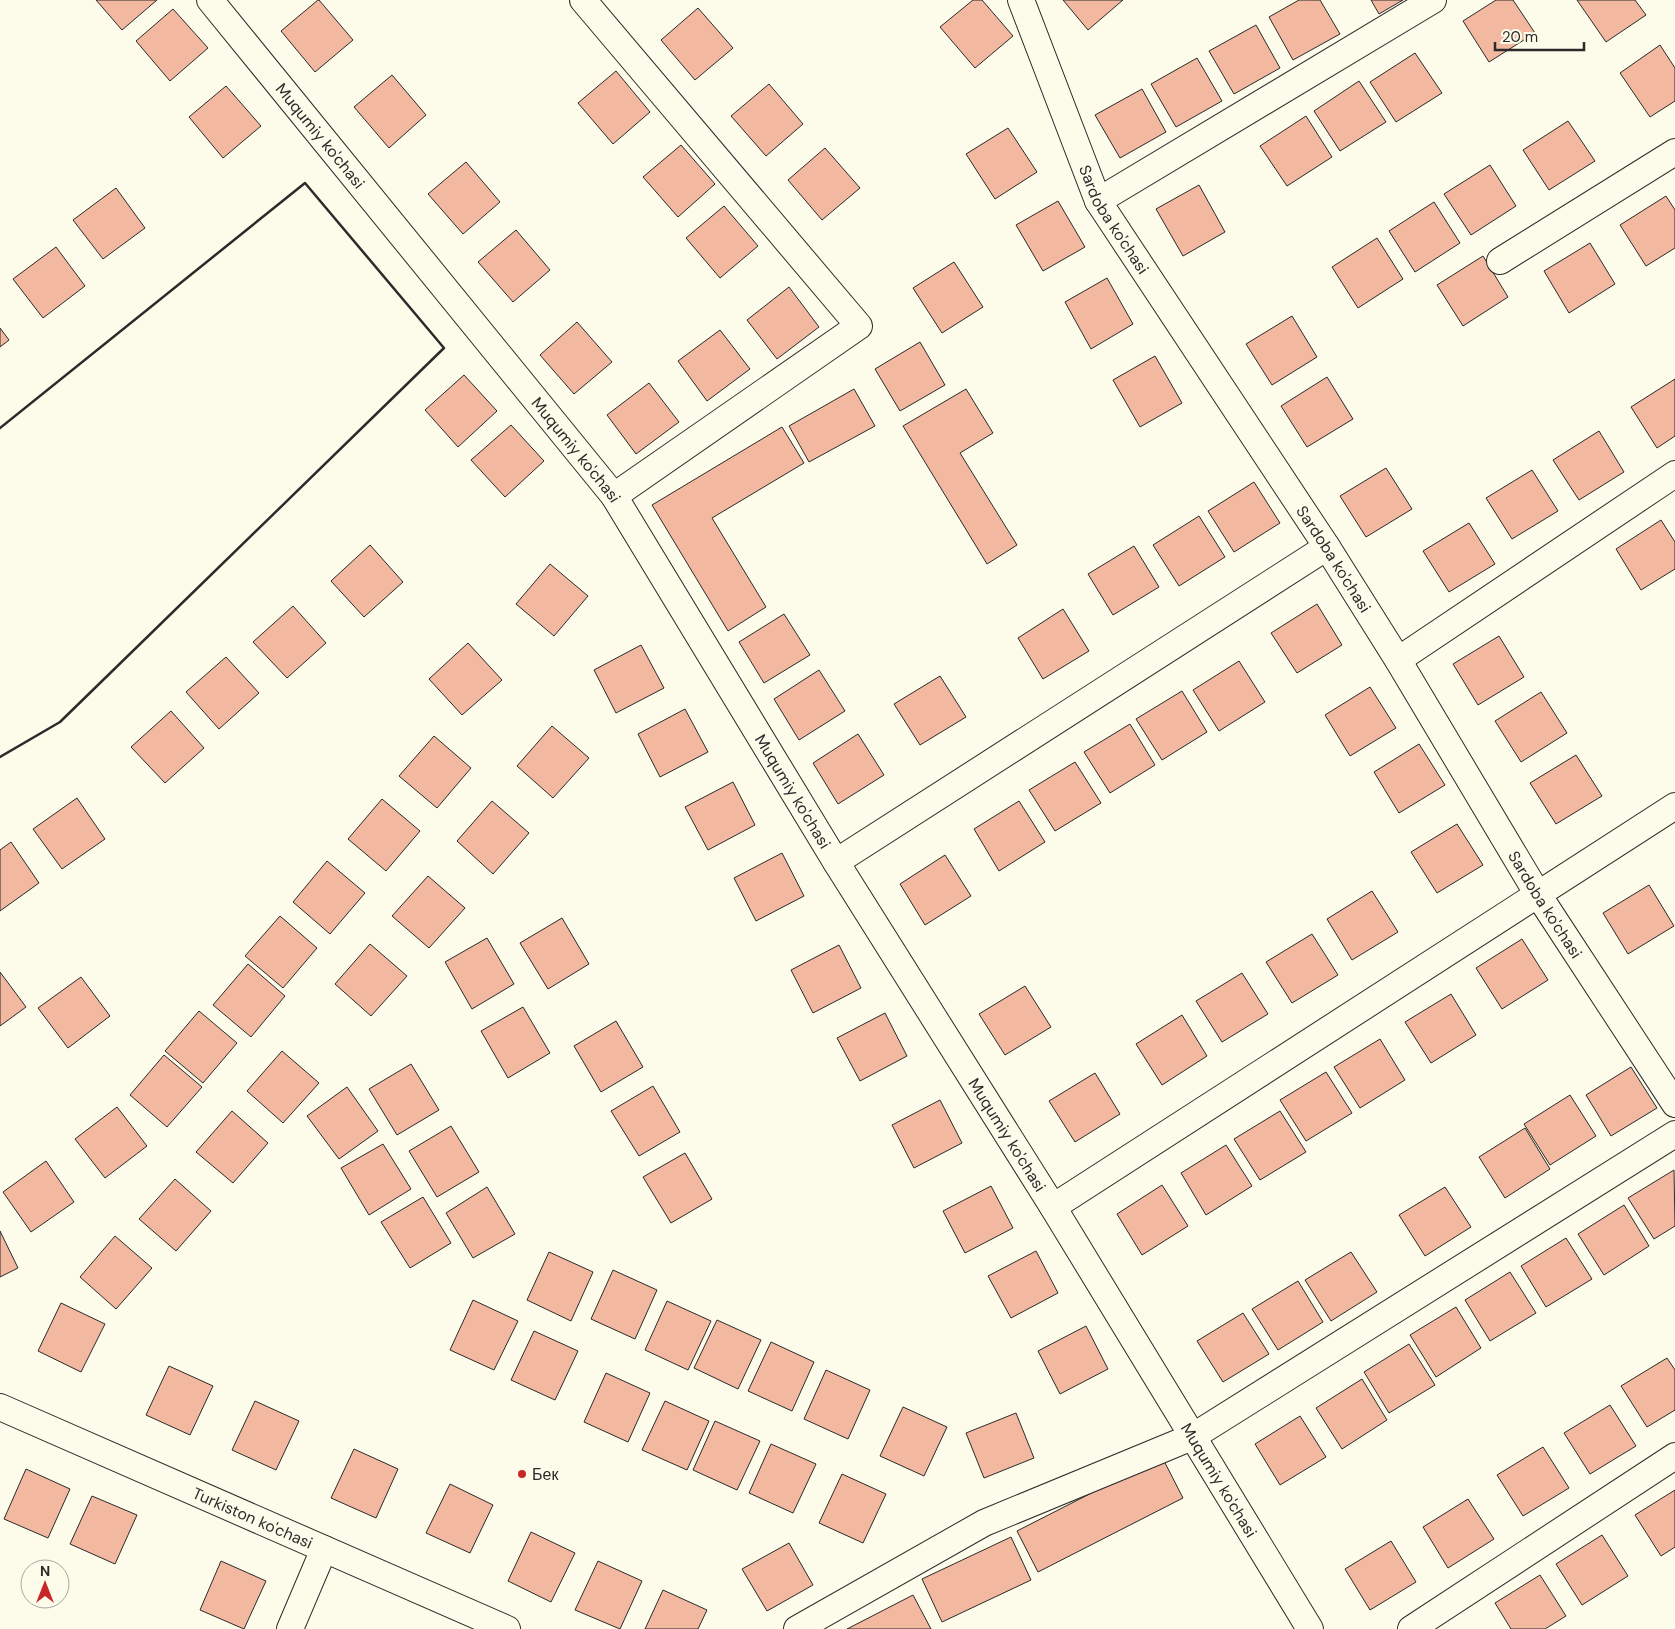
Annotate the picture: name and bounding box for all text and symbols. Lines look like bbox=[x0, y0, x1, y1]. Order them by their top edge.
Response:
scale bar bbox=[1495, 20, 1584, 52]
text: 20 m bbox=[1502, 27, 1538, 47]
street label: Muqumiy ko'chasi bbox=[271, 79, 370, 193]
street label: Sardoba ko'chasi bbox=[1075, 162, 1154, 278]
street label: Muqumiy ko'chasi bbox=[527, 393, 626, 506]
street label: Sardoba ko'chasi bbox=[1292, 501, 1376, 617]
street label: Muqumiy ko'chasi bbox=[750, 730, 836, 852]
street label: Sardoba ko'chasi bbox=[1504, 847, 1587, 962]
street label: Muqumiy ko'chasi bbox=[964, 1074, 1051, 1195]
street label: Muqumiy ko'chasi bbox=[1176, 1419, 1262, 1541]
place label: Бек bbox=[532, 1464, 559, 1485]
marker: Бек bbox=[516, 1468, 528, 1480]
street label: Turkiston ko'chasi bbox=[190, 1482, 316, 1553]
north arrow bbox=[20, 1559, 70, 1609]
text: N bbox=[40, 1562, 50, 1580]

